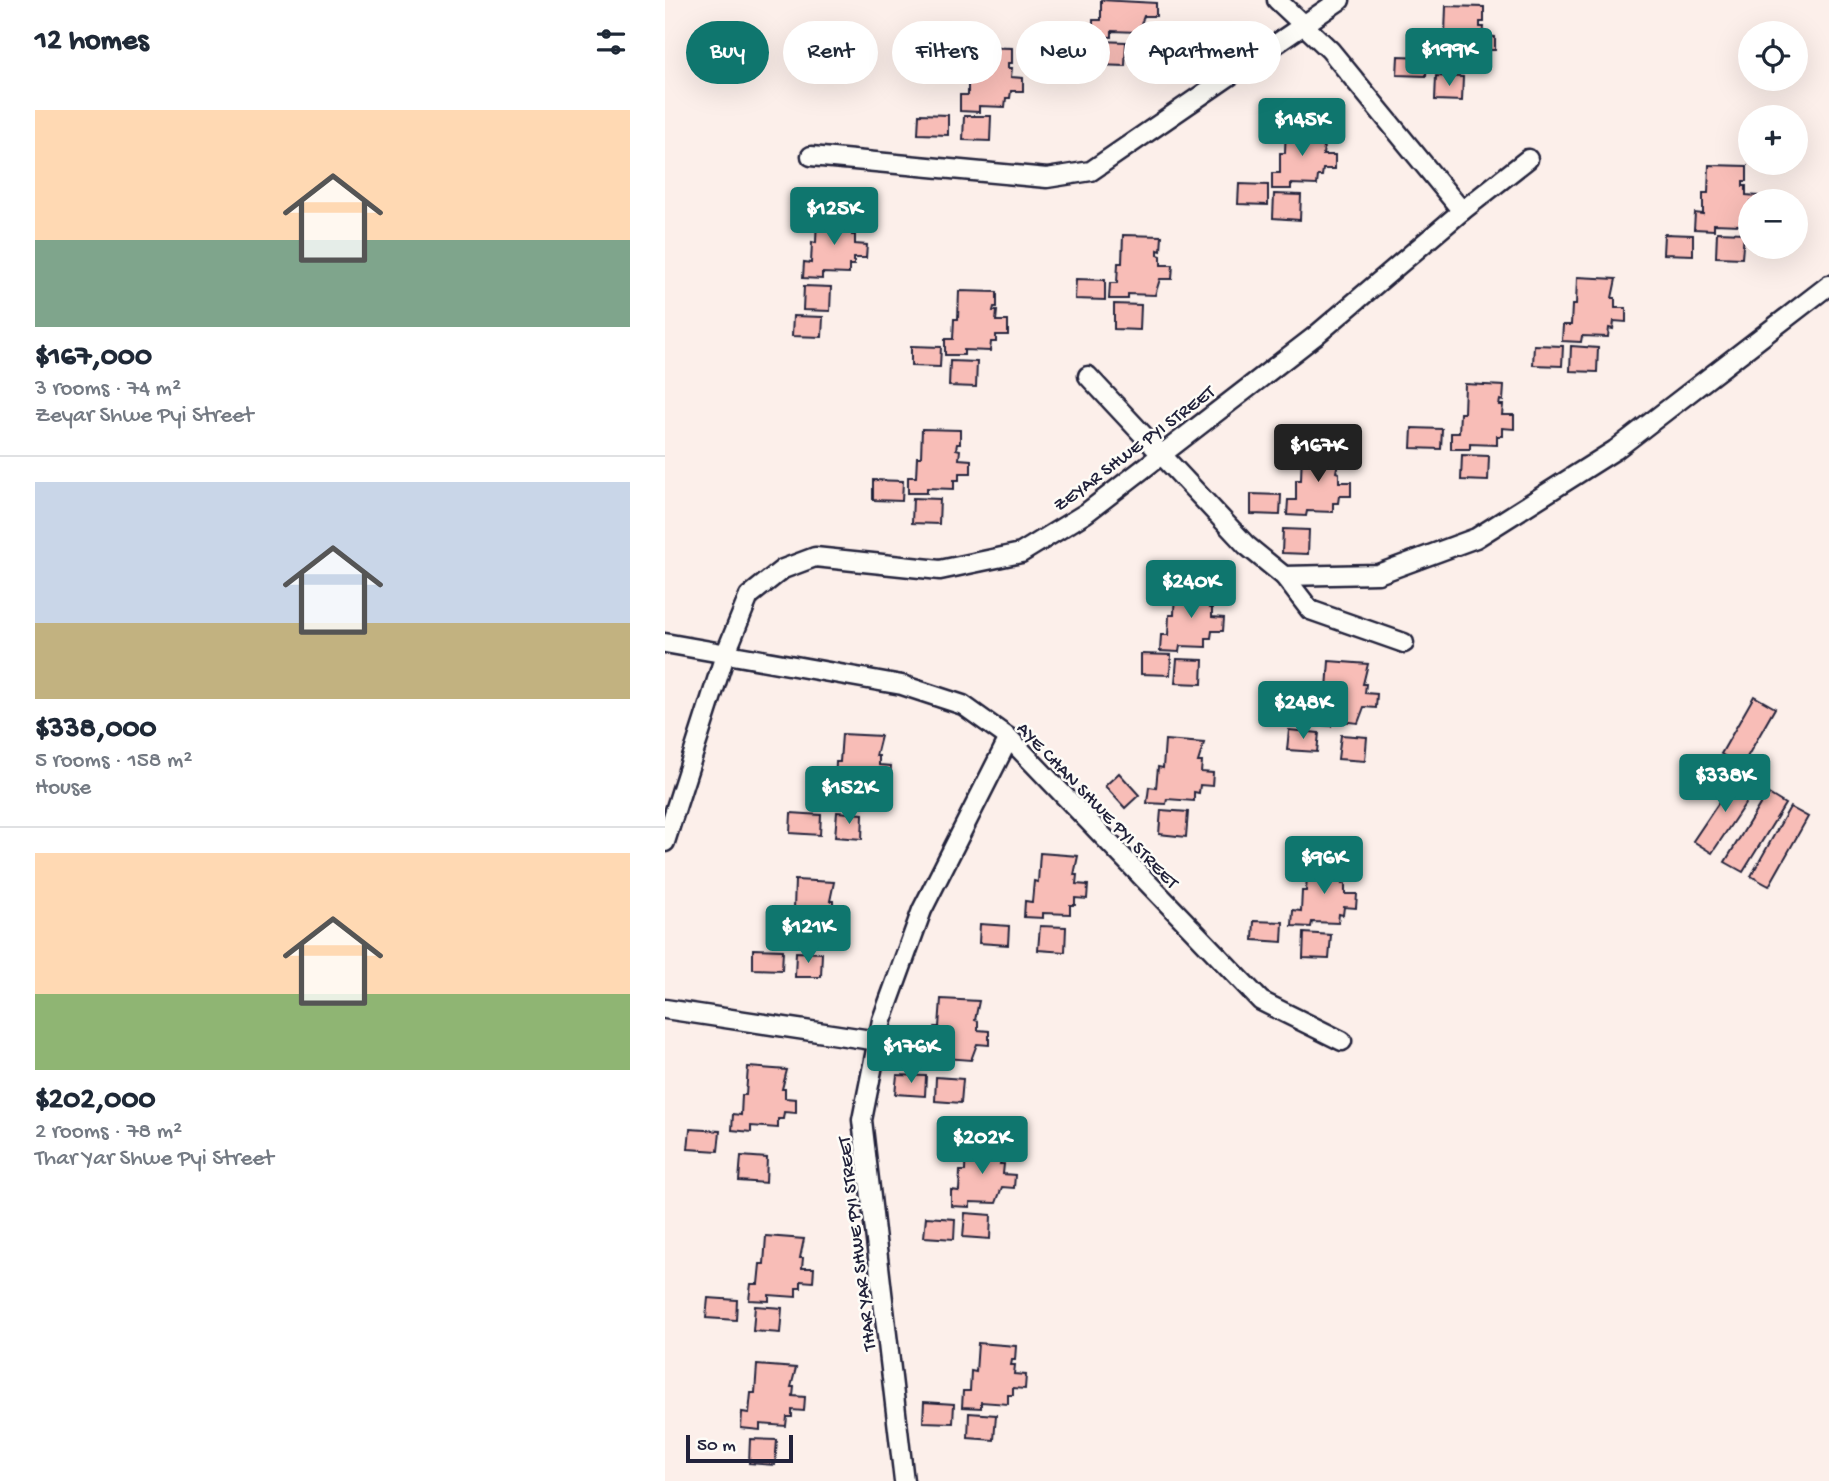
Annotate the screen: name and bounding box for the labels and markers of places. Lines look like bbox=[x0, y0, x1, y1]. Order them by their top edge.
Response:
pin: $199K bbox=[1400, 28, 1498, 88]
pin: $145K bbox=[1253, 99, 1351, 158]
pin: $125K bbox=[785, 188, 883, 247]
pin: $167K bbox=[1269, 424, 1367, 484]
pin: $240K bbox=[1142, 560, 1240, 620]
pin: $248K bbox=[1254, 682, 1352, 741]
pin: $338K bbox=[1676, 754, 1774, 814]
pin: $152K bbox=[800, 766, 898, 826]
pin: $96K bbox=[1283, 836, 1365, 896]
pin: $121K bbox=[759, 906, 857, 965]
pin: $176K bbox=[862, 1026, 960, 1085]
pin: $202K bbox=[933, 1116, 1031, 1176]

